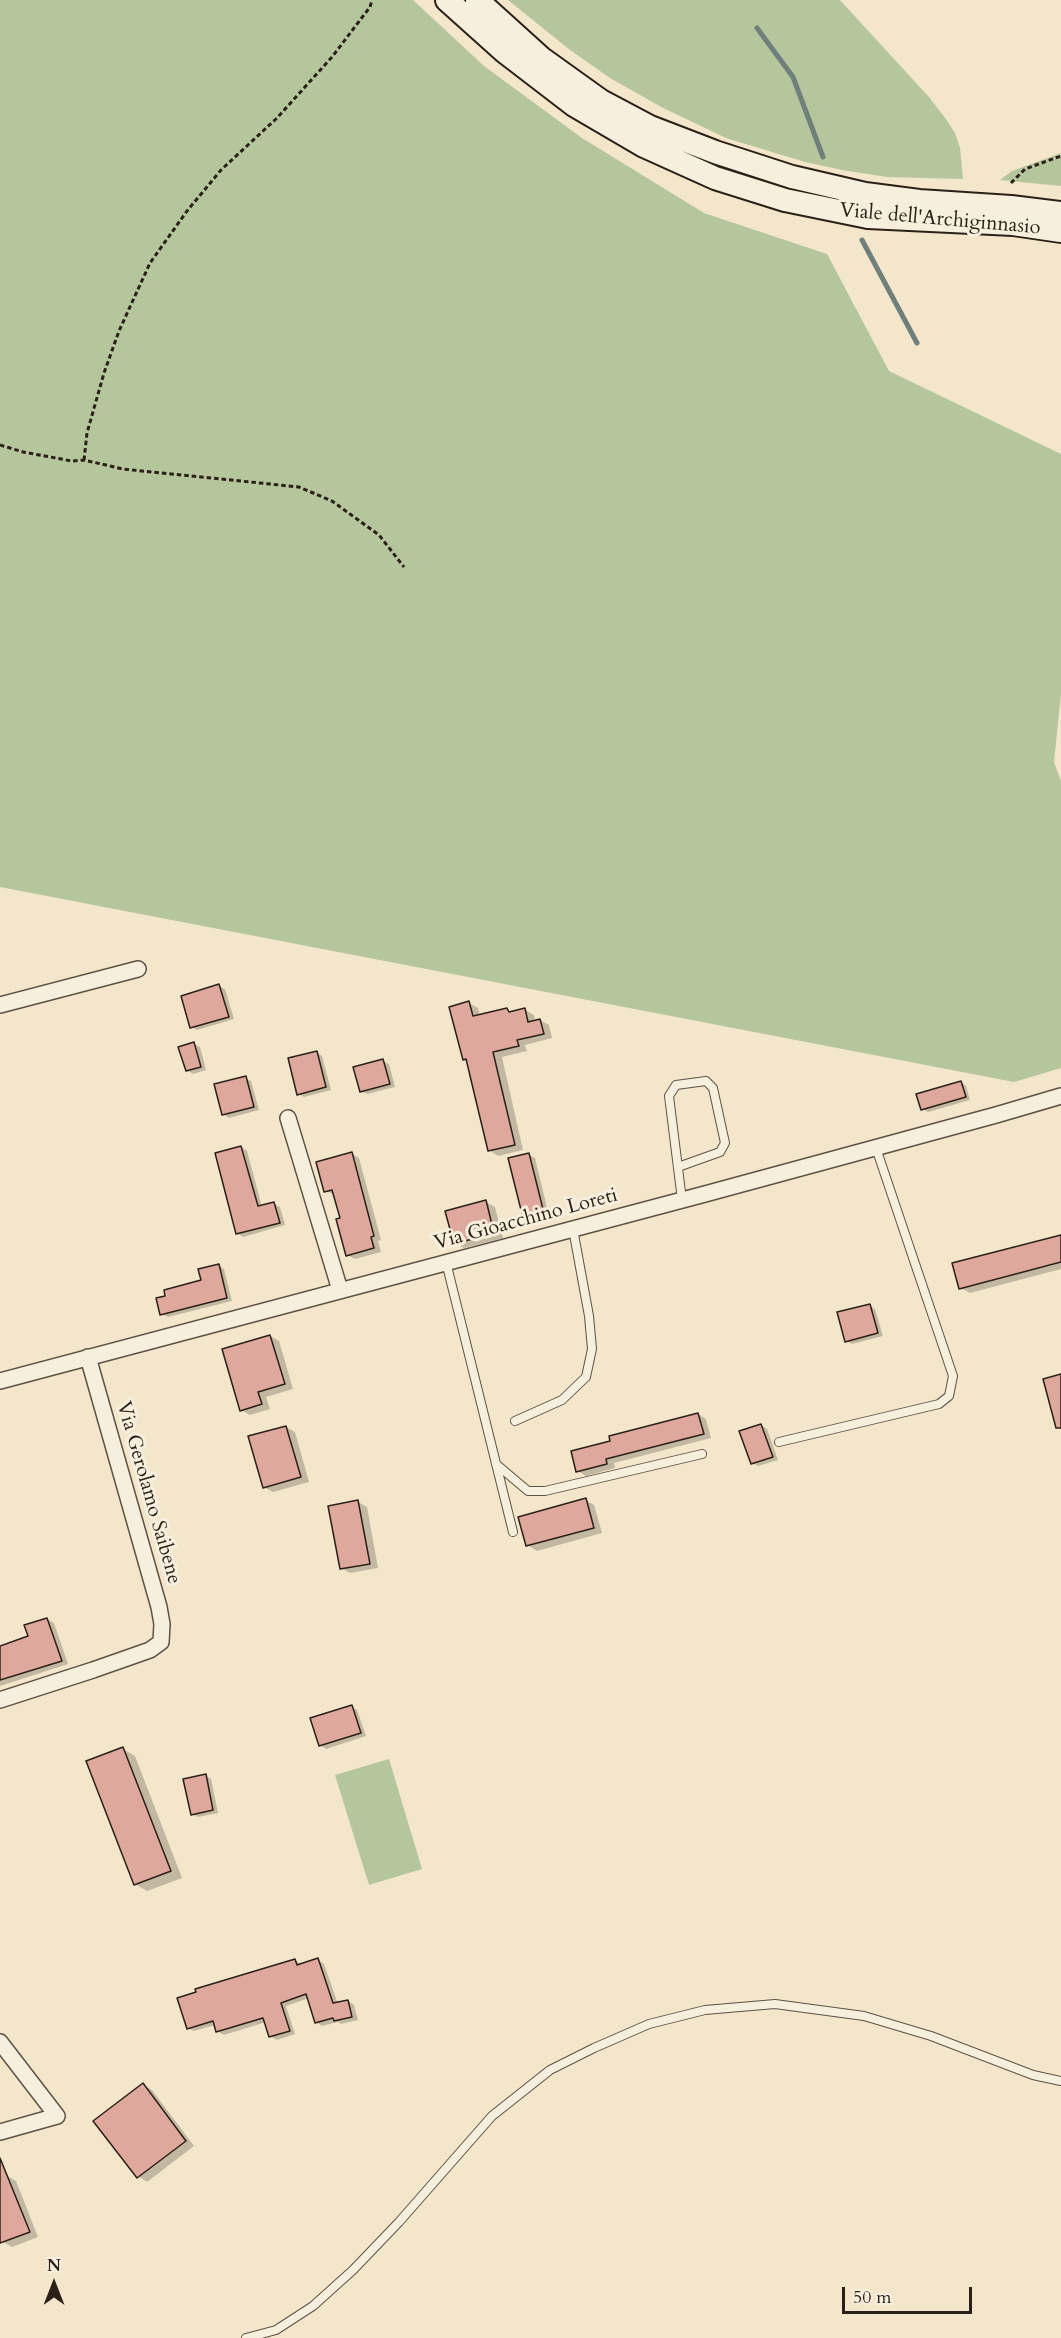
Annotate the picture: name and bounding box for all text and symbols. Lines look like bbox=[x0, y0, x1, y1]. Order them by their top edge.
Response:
street label: Viale dell'Archiginnasio bbox=[839, 199, 1041, 241]
street label: Via Gioacchino Loreti bbox=[432, 1184, 620, 1256]
street label: Via Gerolamo Saibene bbox=[110, 1399, 186, 1587]
north arrow bbox=[24, 2254, 84, 2314]
text: N bbox=[47, 2255, 61, 2277]
scale bar bbox=[845, 2275, 976, 2313]
text: 50 m bbox=[853, 2285, 892, 2310]

